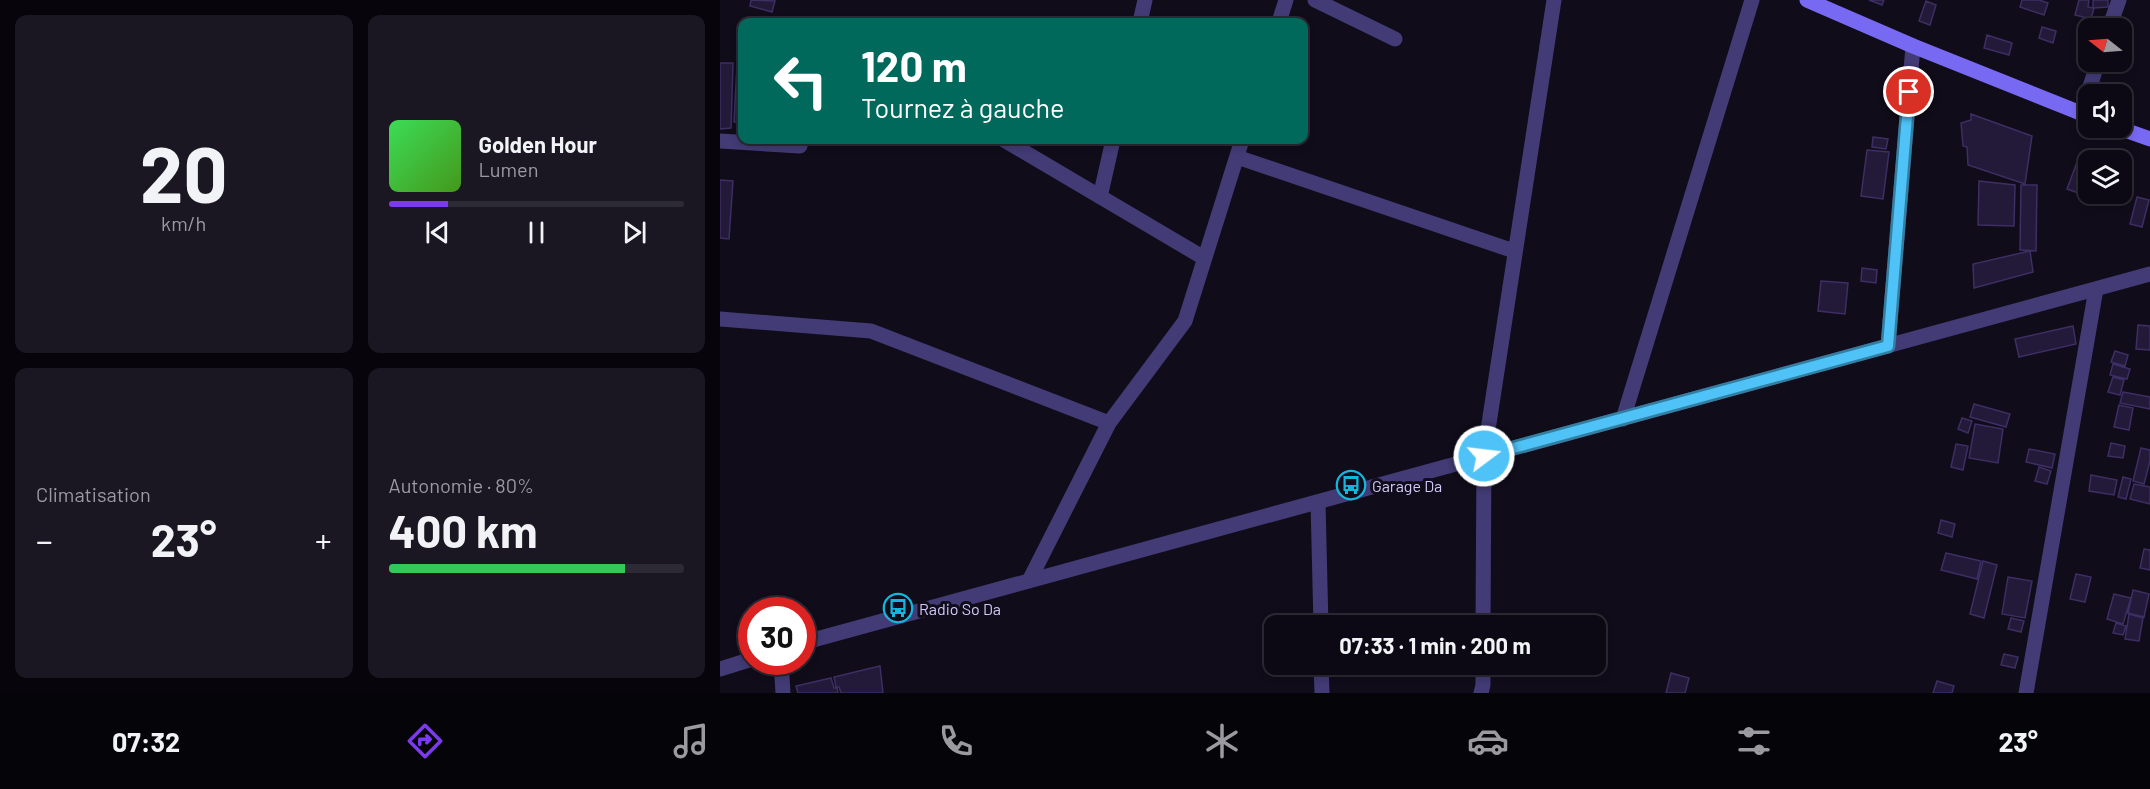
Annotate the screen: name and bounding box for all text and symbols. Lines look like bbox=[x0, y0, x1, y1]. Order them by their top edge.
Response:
north arrow bbox=[2078, 18, 2132, 72]
map controls bbox=[2078, 18, 2132, 204]
text: 120 m bbox=[861, 40, 967, 90]
icon: left bbox=[762, 42, 840, 120]
pin bbox=[1883, 66, 1934, 117]
icon: arrive bbox=[1892, 75, 1925, 108]
button: sound bbox=[2078, 84, 2132, 138]
text: Tournez à gauche bbox=[861, 91, 1064, 123]
text: 20 bbox=[140, 125, 228, 219]
text: Golden Hour bbox=[479, 131, 597, 157]
button: layers bbox=[2078, 150, 2132, 204]
text: Lumen bbox=[479, 157, 538, 181]
text: km/h bbox=[161, 211, 206, 235]
icon: previous bbox=[421, 216, 454, 249]
icon: pause bbox=[520, 216, 553, 249]
icon: next bbox=[618, 216, 651, 249]
position arrow bbox=[1452, 424, 1516, 488]
bus stop icon: Garage Da bbox=[1335, 469, 1367, 501]
text: Autonomie · 80% bbox=[389, 473, 534, 497]
place label: Garage Da bbox=[1372, 476, 1442, 495]
text: Climatisation bbox=[36, 482, 151, 506]
text: 400 km bbox=[389, 503, 538, 557]
text: 23° bbox=[151, 512, 217, 566]
text: − bbox=[36, 520, 53, 560]
text: + bbox=[315, 520, 331, 560]
bus stop icon: Radio So Da bbox=[882, 592, 914, 624]
speed limit sign: 30 bbox=[738, 597, 816, 675]
place label: Radio So Da bbox=[919, 599, 1001, 618]
text: 07:33 · 1 min · 200 m bbox=[1339, 632, 1531, 658]
icon: directions bbox=[404, 720, 446, 762]
icon: music bbox=[670, 720, 712, 762]
icon: phone bbox=[935, 720, 977, 762]
icon: climate bbox=[1201, 720, 1243, 762]
icon: car bbox=[1467, 720, 1509, 762]
icon: filters bbox=[1733, 720, 1775, 762]
text: 07:32 bbox=[112, 725, 180, 757]
text: 23° bbox=[1999, 725, 2038, 757]

